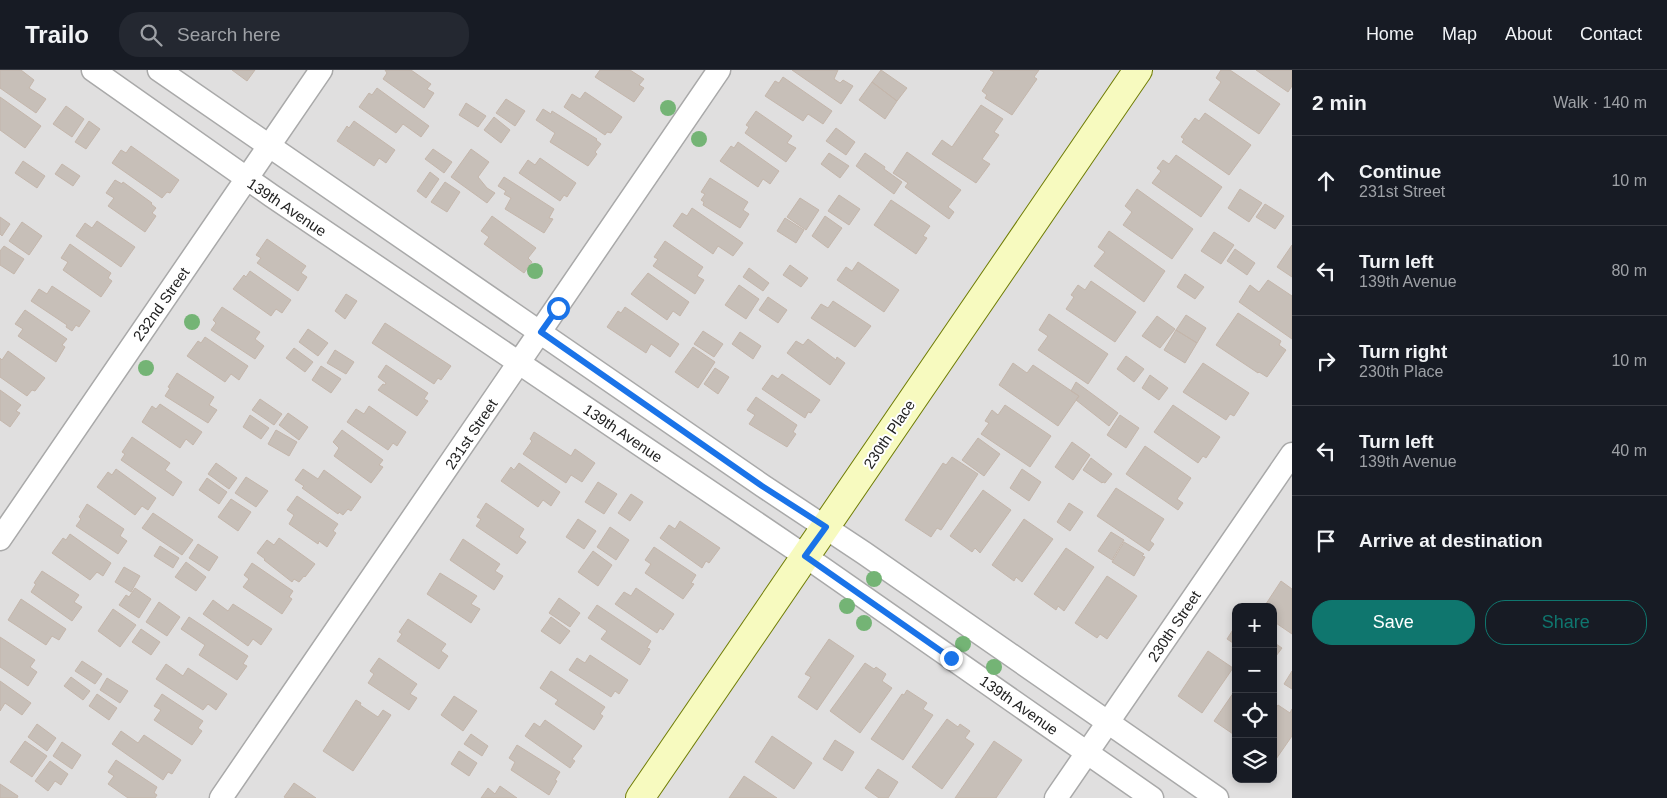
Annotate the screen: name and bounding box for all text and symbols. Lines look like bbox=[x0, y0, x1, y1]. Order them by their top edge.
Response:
search box bbox=[119, 12, 469, 57]
text: Trailo bbox=[25, 21, 89, 48]
icon: search bbox=[137, 21, 165, 49]
text: Search here bbox=[177, 24, 281, 45]
text: Home bbox=[1366, 24, 1414, 44]
text: Map bbox=[1442, 24, 1477, 44]
text: About bbox=[1505, 24, 1552, 44]
text: Contact bbox=[1580, 24, 1642, 44]
text: 2 min bbox=[1312, 91, 1367, 114]
text: Walk · 140 m bbox=[1553, 94, 1647, 111]
text: Continue bbox=[1359, 161, 1441, 182]
icon: ahead bbox=[1312, 167, 1340, 195]
text: 10 m bbox=[1611, 172, 1647, 189]
street label: 139th Avenue bbox=[244, 174, 330, 240]
text: 231st Street bbox=[1359, 183, 1445, 200]
text: Turn left bbox=[1359, 251, 1434, 272]
icon: left bbox=[1312, 257, 1340, 285]
text: 80 m bbox=[1611, 262, 1647, 279]
street label: 232nd Street bbox=[129, 263, 193, 344]
text: 139th Avenue bbox=[1359, 273, 1457, 290]
route start bbox=[547, 297, 570, 320]
text: Turn right bbox=[1359, 341, 1447, 362]
icon: right bbox=[1312, 347, 1340, 375]
text: 10 m bbox=[1611, 352, 1647, 369]
text: 230th Place bbox=[1359, 363, 1444, 380]
street label: 231st Street bbox=[441, 395, 501, 472]
street label: 230th Place bbox=[860, 396, 918, 472]
street label: 139th Avenue bbox=[580, 400, 666, 466]
text: Turn left bbox=[1359, 431, 1434, 452]
icon: left bbox=[1312, 437, 1340, 465]
text: 40 m bbox=[1611, 442, 1647, 459]
text: 139th Avenue bbox=[1359, 453, 1457, 470]
icon: arrive bbox=[1312, 527, 1340, 555]
text: Arrive at destination bbox=[1359, 530, 1543, 551]
street label: 230th Street bbox=[1144, 587, 1204, 665]
button: Save bbox=[1312, 600, 1475, 645]
button: Share bbox=[1485, 600, 1647, 645]
map controls bbox=[1232, 603, 1277, 783]
button: + bbox=[1232, 603, 1277, 648]
route end bbox=[940, 647, 963, 670]
button: − bbox=[1232, 648, 1277, 693]
street label: 139th Avenue bbox=[977, 672, 1061, 738]
button: locate bbox=[1232, 693, 1277, 738]
button: layers bbox=[1232, 738, 1277, 783]

